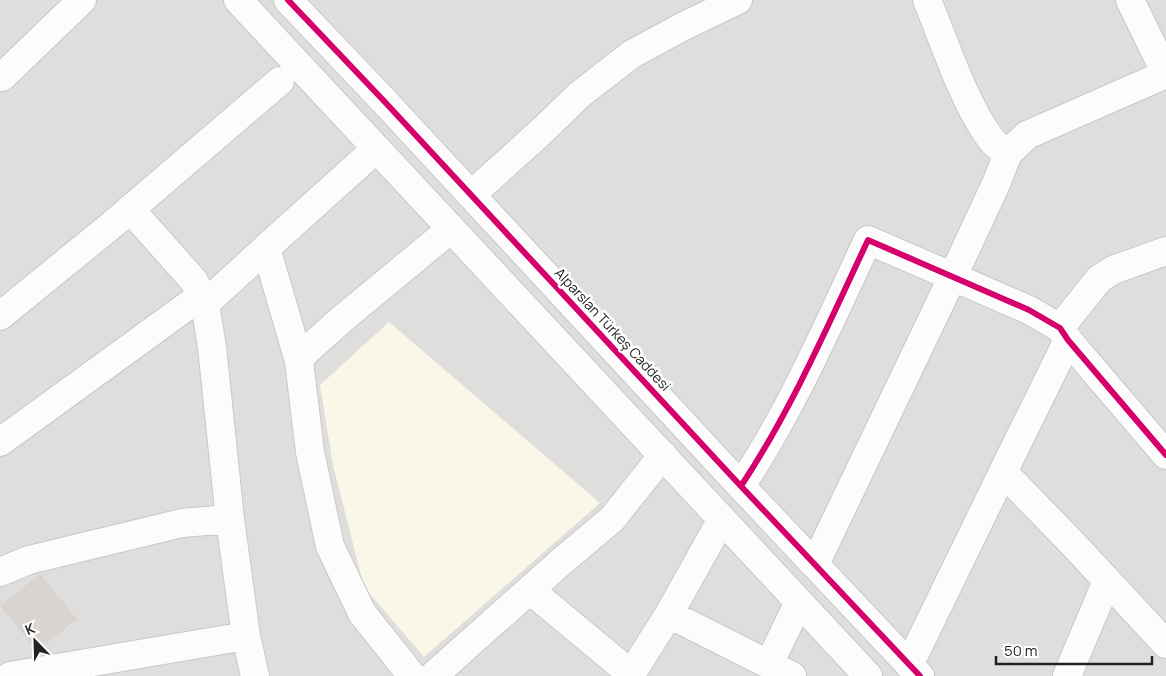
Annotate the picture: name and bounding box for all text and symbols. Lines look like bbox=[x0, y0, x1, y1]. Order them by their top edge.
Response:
street label: Alparslan Türkeş Caddesi bbox=[551, 263, 675, 395]
north arrow bbox=[10, 616, 60, 666]
text: K bbox=[22, 618, 38, 639]
scale bar bbox=[996, 634, 1152, 666]
text: 50 m bbox=[1004, 640, 1038, 661]

